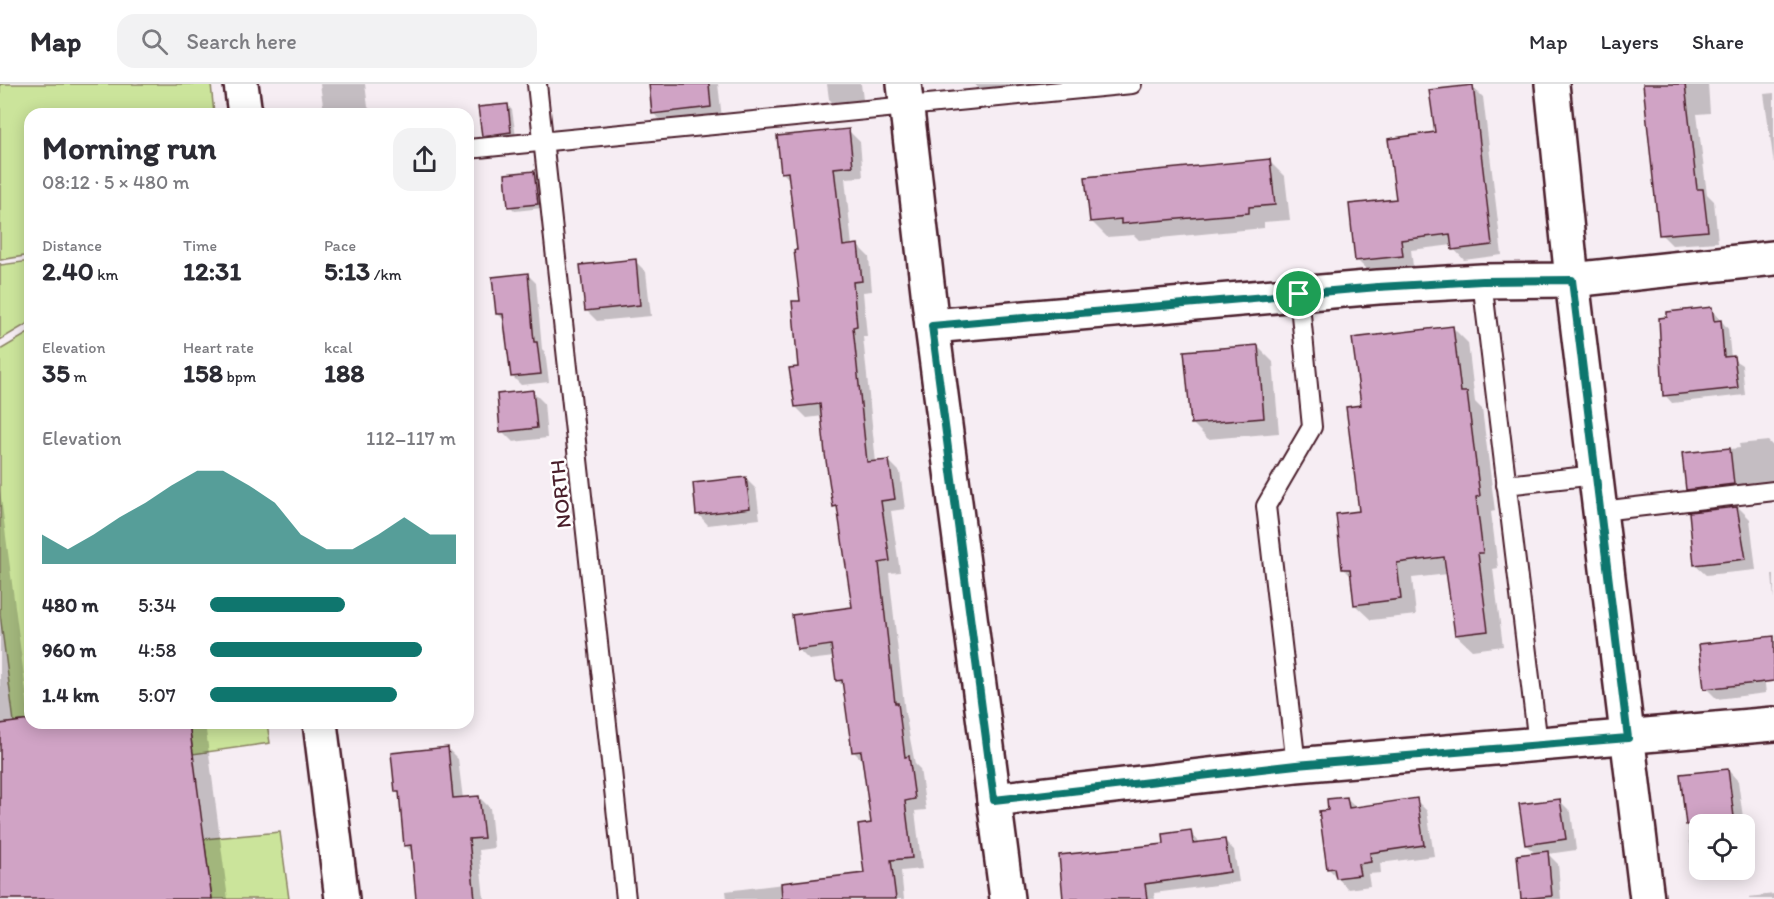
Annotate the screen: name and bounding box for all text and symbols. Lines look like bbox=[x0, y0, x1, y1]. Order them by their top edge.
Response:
search box bbox=[117, 14, 537, 68]
text: Map bbox=[30, 24, 81, 58]
icon: search bbox=[138, 25, 171, 58]
text: Search here bbox=[186, 28, 297, 55]
text: Map bbox=[1529, 29, 1568, 54]
text: Layers bbox=[1601, 29, 1659, 54]
text: Share bbox=[1692, 29, 1744, 54]
text: Morning run bbox=[42, 128, 217, 167]
button: share bbox=[393, 128, 456, 191]
text: 08:12 · 5 × 480 m bbox=[42, 170, 190, 194]
text: Distance bbox=[42, 236, 102, 255]
text: Time bbox=[183, 236, 217, 255]
text: Pace bbox=[324, 236, 356, 255]
text: 2.40 bbox=[42, 255, 94, 287]
text: 12:31 bbox=[183, 255, 241, 287]
text: 5:13 bbox=[324, 255, 370, 287]
text: km bbox=[94, 265, 118, 284]
text: /km bbox=[370, 265, 402, 284]
pin bbox=[1273, 268, 1324, 319]
icon: arrive bbox=[1282, 277, 1315, 310]
text: Elevation bbox=[42, 338, 106, 357]
text: Heart rate bbox=[183, 338, 254, 357]
text: kcal bbox=[324, 338, 352, 357]
text: 35 bbox=[42, 357, 70, 389]
text: 158 bbox=[183, 357, 223, 389]
text: 188 bbox=[324, 357, 365, 389]
text: m bbox=[70, 367, 87, 386]
text: bpm bbox=[223, 367, 256, 386]
text: Elevation bbox=[42, 426, 121, 450]
text: 112–117 m bbox=[366, 426, 456, 450]
street label: NORTH bbox=[544, 459, 576, 529]
text: 480 m bbox=[42, 593, 99, 617]
text: 5:34 bbox=[138, 593, 176, 617]
text: 960 m bbox=[42, 638, 97, 662]
text: 4:58 bbox=[138, 638, 176, 662]
text: 1.4 km bbox=[42, 683, 99, 707]
text: 5:07 bbox=[138, 683, 176, 707]
map controls bbox=[1689, 814, 1755, 880]
button: locate bbox=[1689, 814, 1755, 880]

